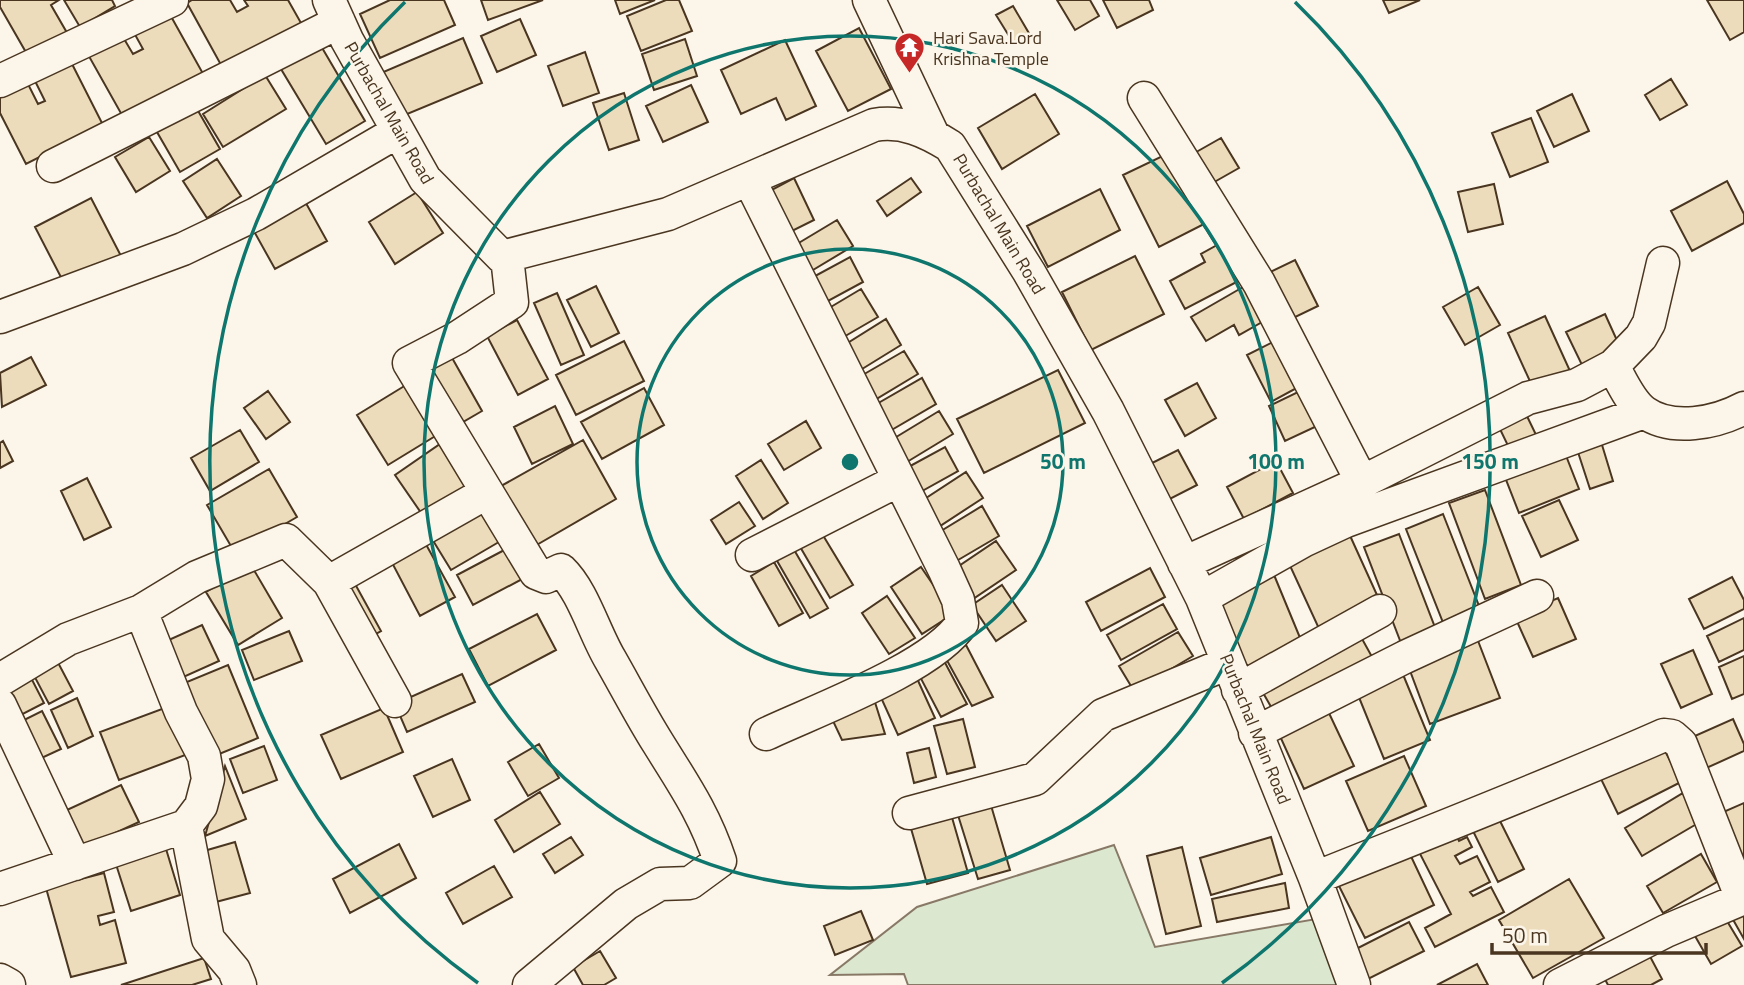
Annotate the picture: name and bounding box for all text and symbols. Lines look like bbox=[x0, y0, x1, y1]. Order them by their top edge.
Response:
place label: Hari Sava.Lord Krishna Temple bbox=[933, 24, 1049, 72]
temple icon: Hari Sava.Lord Krishna Temple bbox=[893, 31, 927, 75]
street label: Purbachal Main Road bbox=[338, 37, 441, 189]
street label: Purbachal Main Road bbox=[947, 148, 1052, 299]
text: 50 m bbox=[1040, 445, 1086, 477]
text: 100 m bbox=[1247, 445, 1305, 477]
text: 150 m bbox=[1461, 445, 1519, 477]
centre of rings bbox=[838, 450, 862, 474]
street label: Purbachal Main Road bbox=[1213, 649, 1298, 808]
scale bar bbox=[1492, 912, 1706, 956]
text: 50 m bbox=[1502, 919, 1548, 951]

